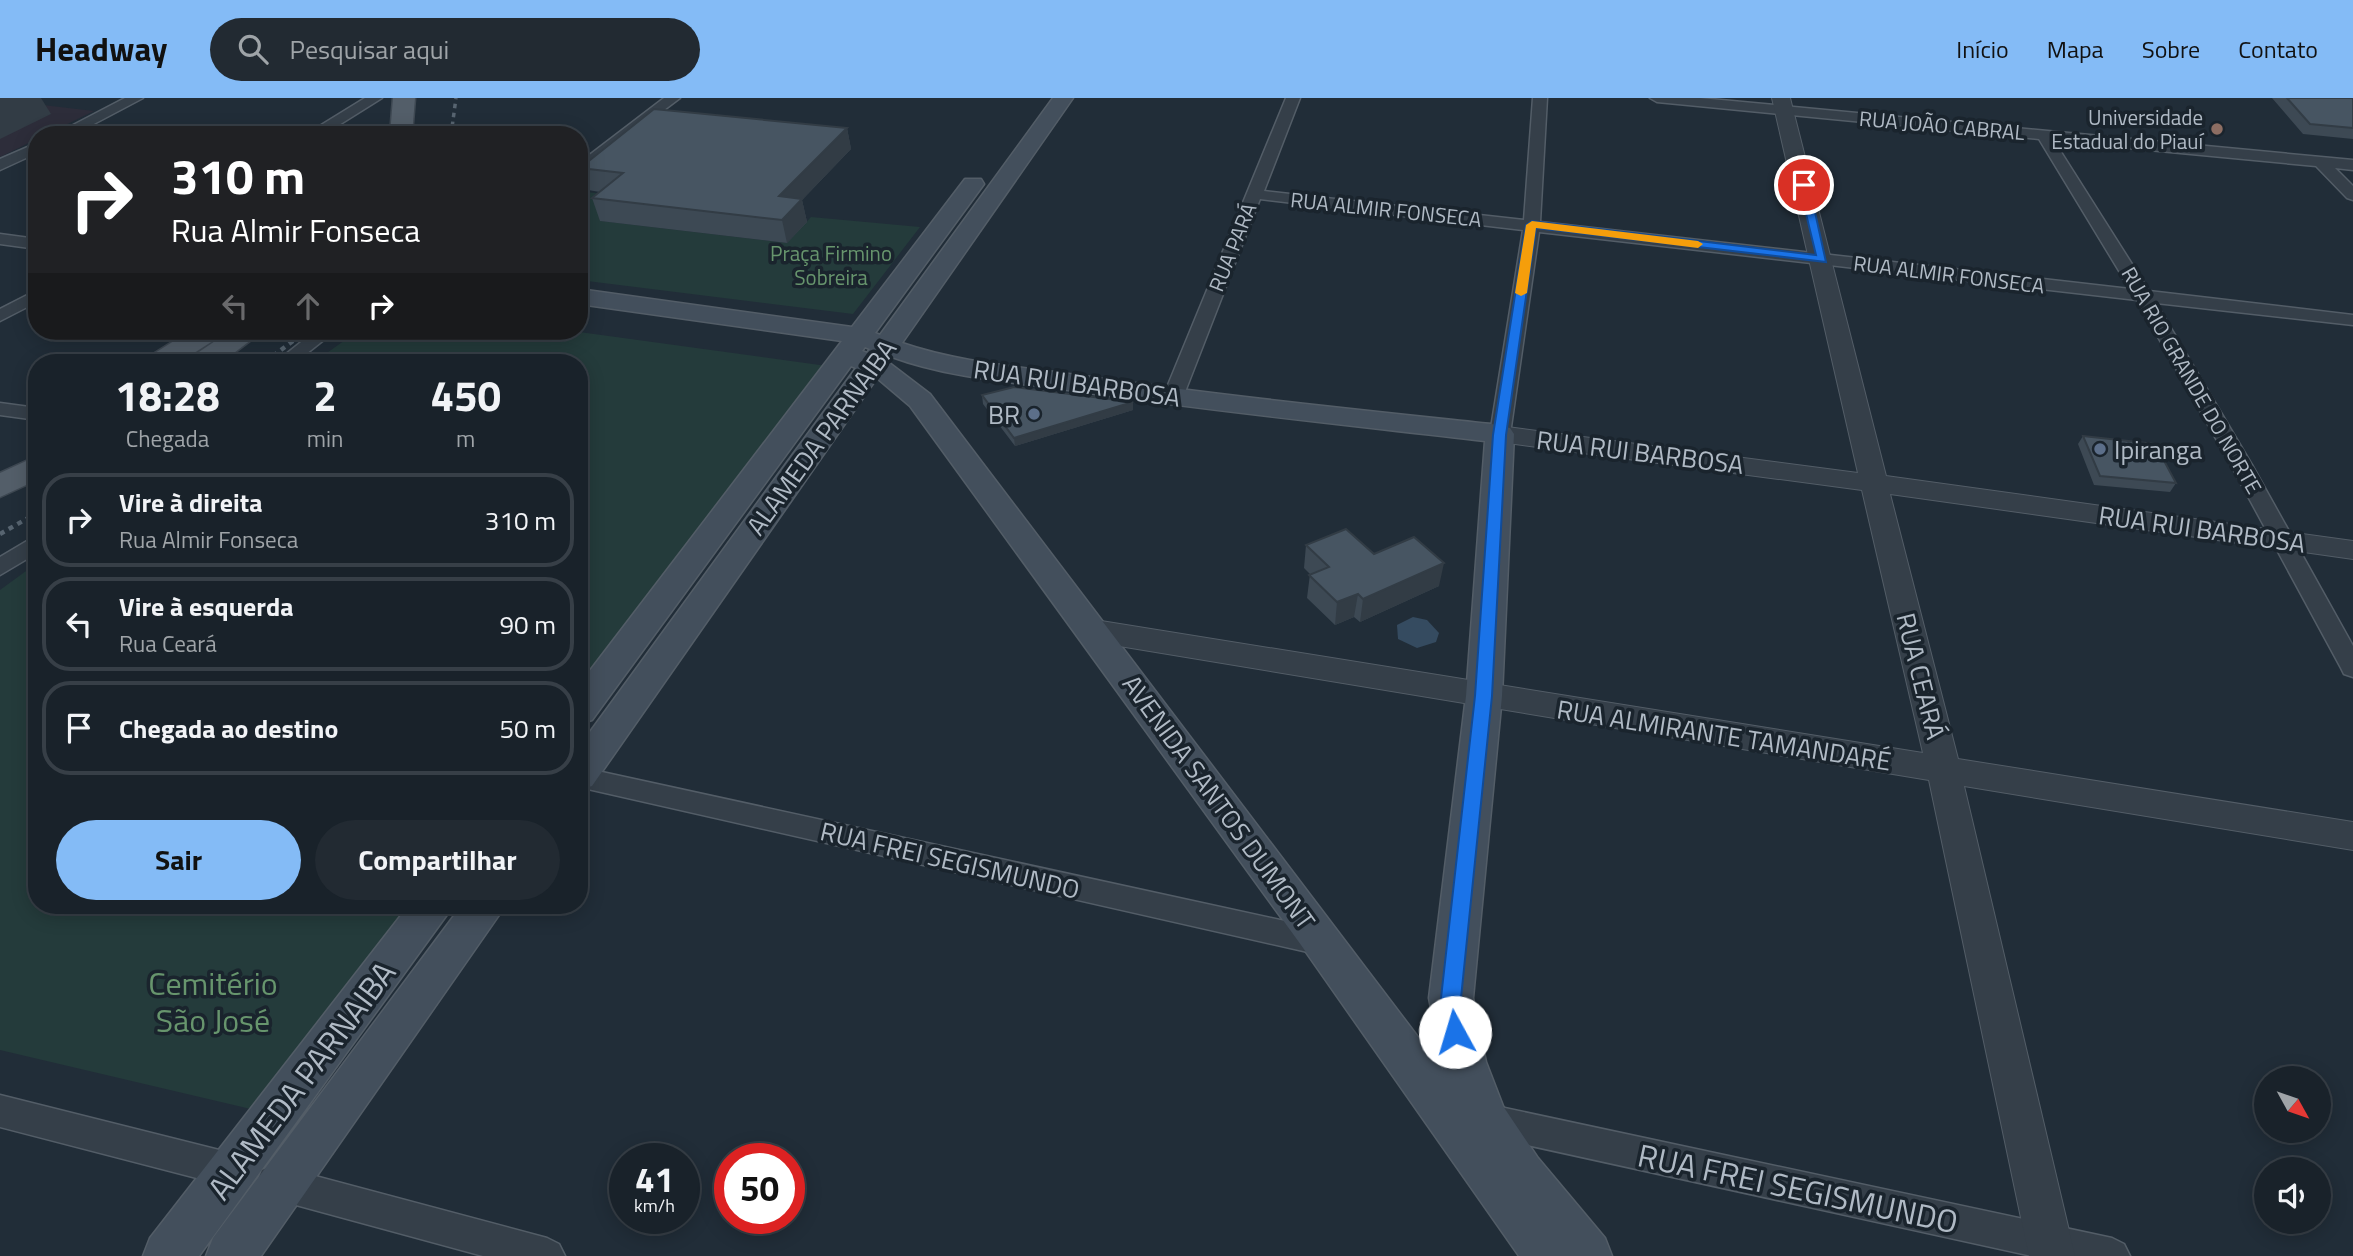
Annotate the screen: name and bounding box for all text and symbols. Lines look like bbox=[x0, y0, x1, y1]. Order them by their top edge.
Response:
search box bbox=[210, 18, 700, 81]
text: Headway bbox=[35, 24, 168, 74]
icon: search bbox=[234, 30, 272, 68]
text: Pesquisar aqui bbox=[290, 30, 449, 69]
text: Início bbox=[1956, 31, 2009, 67]
text: Mapa bbox=[2047, 31, 2104, 67]
text: Sobre bbox=[2142, 31, 2200, 67]
text: Contato bbox=[2238, 31, 2318, 67]
place label: Universidade Estadual do Piauí bbox=[2051, 101, 2204, 157]
street label: RUA JOÃO CABRAL bbox=[1858, 102, 2026, 148]
marker: Universidade Estadual do Piauí bbox=[2209, 121, 2225, 137]
text: 310 m bbox=[171, 138, 305, 213]
icon: right bbox=[56, 154, 147, 245]
pin bbox=[1774, 155, 1834, 215]
icon: arrive bbox=[1785, 166, 1823, 204]
street label: RUA ALMIR FONSECA bbox=[1289, 183, 1484, 235]
street label: RUA PARÁ bbox=[1200, 197, 1264, 296]
text: Rua Almir Fonseca bbox=[171, 206, 420, 254]
park label: Praça Firmino Sobreira bbox=[770, 237, 892, 293]
street label: RUA ALMIR FONSECA bbox=[1852, 246, 2047, 302]
street label: RUA RIO GRANDE DO NORTE bbox=[2114, 260, 2270, 500]
icon: left bbox=[216, 287, 254, 325]
icon: ahead bbox=[289, 287, 327, 325]
icon: right bbox=[362, 287, 400, 325]
street label: ALAMEDA PARNAIBA bbox=[736, 331, 906, 543]
street label: RUA RUI BARBOSA bbox=[971, 349, 1183, 417]
text: 18:28 bbox=[115, 363, 220, 427]
text: 2 bbox=[313, 363, 337, 427]
text: 450 bbox=[430, 363, 501, 427]
place label: BR bbox=[988, 395, 1020, 434]
marker: BR bbox=[1026, 406, 1042, 422]
street label: RUA RUI BARBOSA bbox=[1534, 420, 1746, 484]
text: Chegada bbox=[126, 421, 209, 456]
text: min bbox=[307, 421, 343, 456]
text: m bbox=[456, 421, 475, 456]
place label: Ipiranga bbox=[2114, 430, 2202, 469]
marker: Ipiranga bbox=[2092, 441, 2108, 457]
text: Vire à direita bbox=[119, 483, 262, 522]
street label: RUA RUI BARBOSA bbox=[2096, 495, 2308, 563]
icon: right bbox=[60, 501, 98, 539]
text: 310 m bbox=[485, 501, 556, 540]
text: Rua Almir Fonseca bbox=[119, 522, 298, 557]
text: Vire à esquerda bbox=[119, 587, 294, 626]
icon: left bbox=[60, 605, 98, 643]
text: 90 m bbox=[499, 605, 556, 644]
street label: RUA CEARÁ bbox=[1886, 609, 1956, 743]
text: Rua Ceará bbox=[119, 626, 217, 661]
street label: AVENIDA SANTOS DUMONT bbox=[1113, 666, 1325, 938]
street label: RUA ALMIRANTE TAMANDARÉ bbox=[1554, 689, 1894, 781]
icon: arrive bbox=[60, 709, 98, 747]
text: Chegada ao destino bbox=[119, 709, 338, 748]
text: 50 m bbox=[499, 709, 556, 748]
street label: RUA FREI SEGISMUNDO bbox=[817, 811, 1083, 909]
button: Sair bbox=[56, 820, 301, 900]
button: Compartilhar bbox=[315, 820, 560, 900]
street label: ALAMEDA PARNAIBA bbox=[195, 950, 407, 1210]
park label: Cemitério São José bbox=[148, 959, 278, 1044]
position arrow bbox=[1418, 995, 1492, 1069]
north arrow bbox=[2254, 1066, 2331, 1143]
map controls bbox=[2254, 1066, 2331, 1234]
street label: RUA FREI SEGISMUNDO bbox=[1634, 1131, 1962, 1245]
speed limit sign: 50 bbox=[714, 1143, 805, 1234]
text: 41 bbox=[635, 1152, 674, 1206]
button: sound bbox=[2254, 1157, 2331, 1234]
text: km/h bbox=[634, 1192, 675, 1219]

